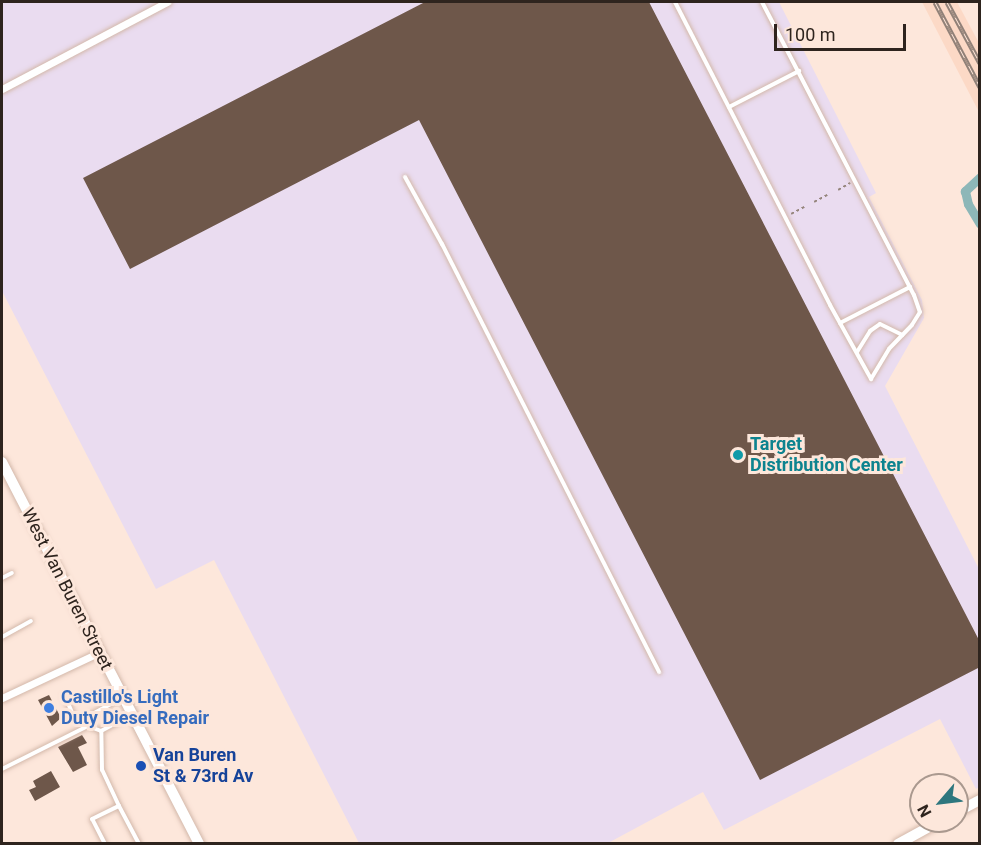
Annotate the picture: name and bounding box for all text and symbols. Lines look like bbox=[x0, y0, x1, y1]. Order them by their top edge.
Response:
scale bar bbox=[777, 12, 909, 50]
text: 100 m bbox=[785, 24, 836, 45]
place label: Target Distribution Center bbox=[750, 434, 903, 476]
marker: Target Distribution Center bbox=[731, 448, 745, 462]
street label: West Van Buren Street bbox=[17, 505, 117, 673]
place label: Castillo's Light Duty Diesel Repair bbox=[61, 687, 209, 730]
marker: Castillo's Light Duty Diesel Repair bbox=[42, 701, 56, 715]
place label: Van Buren St & 73rd Av bbox=[153, 745, 253, 788]
marker: Van Buren St & 73rd Av bbox=[134, 759, 148, 773]
north arrow bbox=[909, 773, 969, 833]
text: N bbox=[913, 801, 935, 820]

